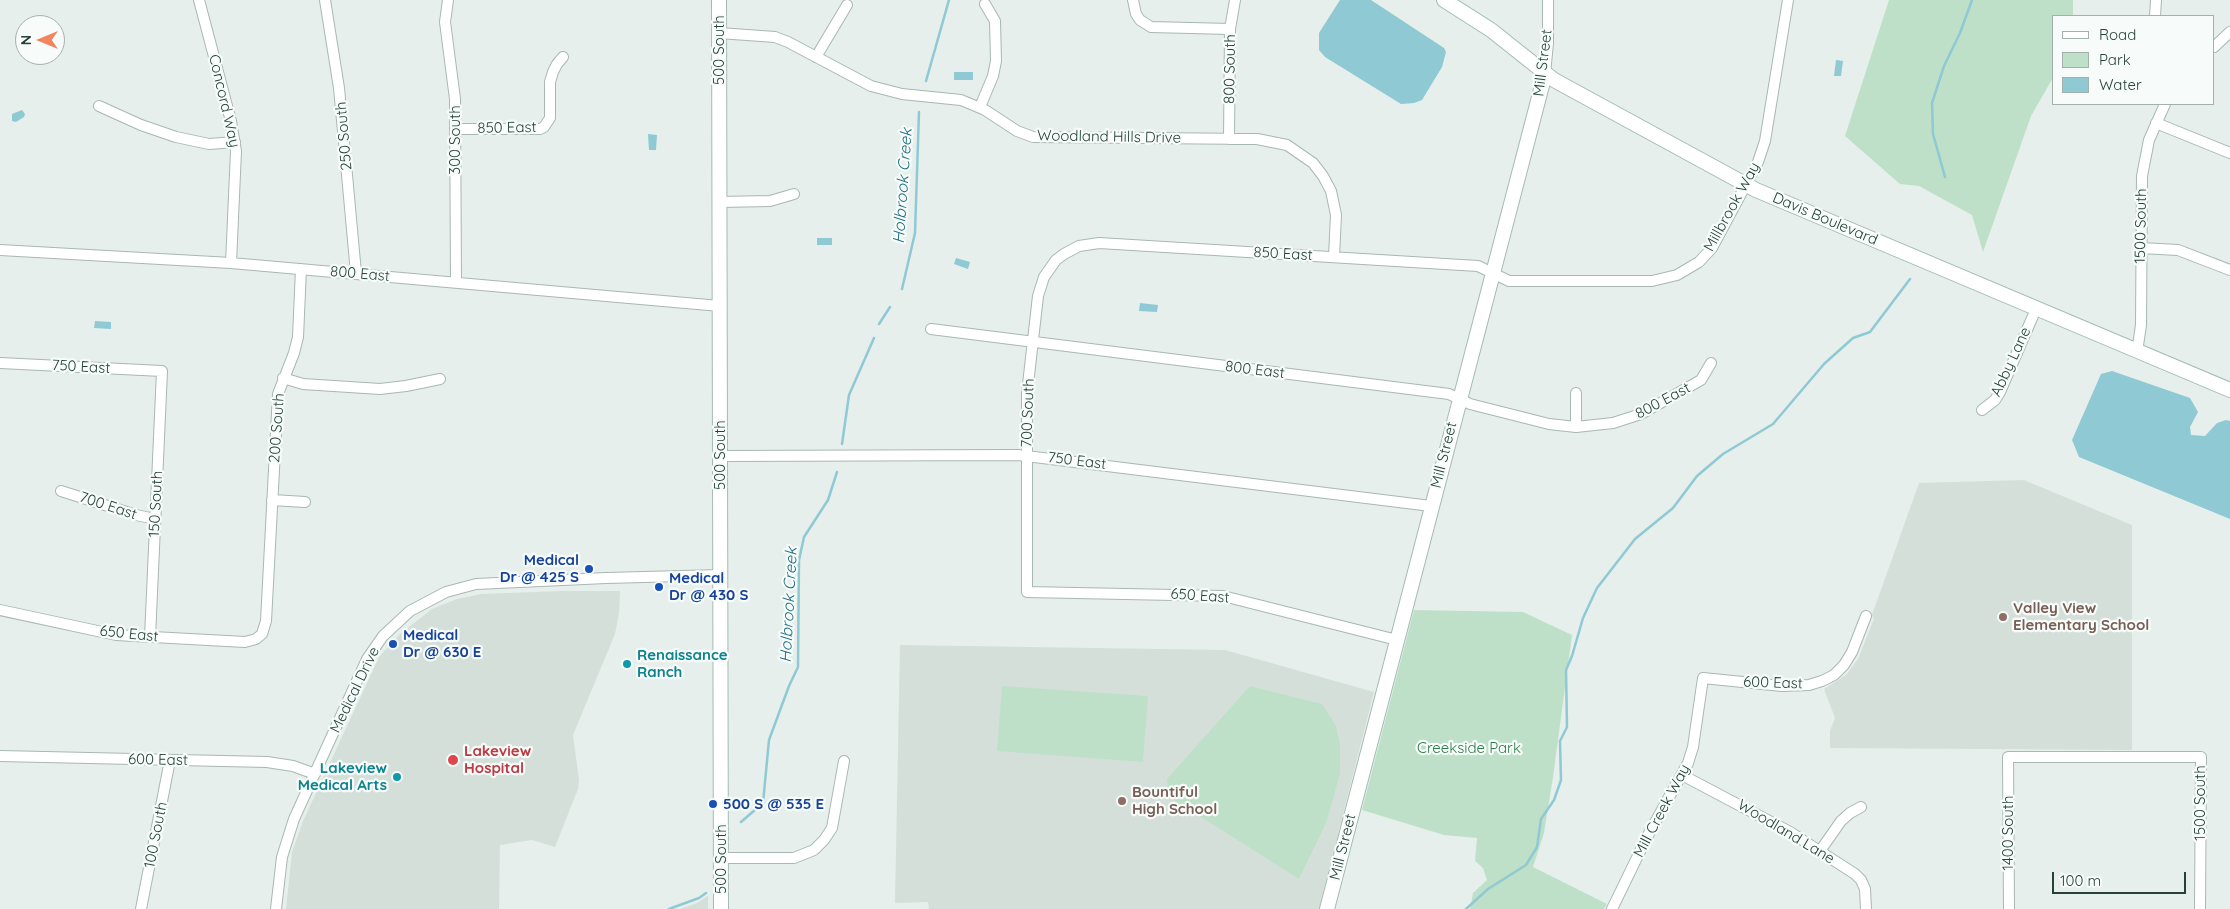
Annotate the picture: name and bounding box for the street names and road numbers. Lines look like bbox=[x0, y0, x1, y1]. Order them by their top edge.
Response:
street label: 500 South bbox=[710, 15, 728, 85]
street label: Mill Street bbox=[1530, 28, 1556, 98]
street label: 800 South bbox=[1220, 34, 1240, 104]
street label: Concord Way bbox=[205, 53, 243, 149]
street label: 250 South bbox=[332, 101, 356, 171]
street label: 300 South bbox=[446, 105, 464, 175]
street label: 850 East bbox=[477, 118, 537, 138]
street label: Woodland Hills Drive bbox=[1037, 127, 1181, 147]
street label: Millbrook Way bbox=[1700, 159, 1764, 255]
street label: 1500 South bbox=[2131, 188, 2151, 264]
street label: Davis Boulevard bbox=[1770, 189, 1880, 249]
street label: 850 East bbox=[1253, 243, 1313, 265]
street label: 800 East bbox=[329, 262, 391, 286]
street label: Abby Lane bbox=[1987, 324, 2035, 400]
street label: 750 East bbox=[51, 356, 111, 378]
street label: 800 East bbox=[1224, 357, 1286, 383]
street label: 700 South bbox=[1018, 378, 1038, 448]
street label: 800 East bbox=[1632, 379, 1694, 423]
street label: 200 South bbox=[266, 393, 288, 463]
street label: 500 South bbox=[711, 420, 729, 490]
street label: Mill Street bbox=[1427, 420, 1461, 490]
street label: 750 East bbox=[1047, 448, 1107, 474]
street label: 150 South bbox=[145, 470, 167, 538]
street label: 700 East bbox=[77, 488, 139, 524]
street label: 650 East bbox=[1170, 585, 1230, 607]
street label: 650 East bbox=[99, 622, 159, 646]
street label: Medical Drive bbox=[326, 644, 384, 736]
street label: 600 East bbox=[1743, 673, 1803, 693]
street label: 600 East bbox=[128, 750, 188, 770]
street label: Mill Creek Way bbox=[1630, 761, 1694, 861]
street label: 1500 South bbox=[2191, 765, 2209, 841]
street label: Woodland Lane bbox=[1734, 796, 1838, 868]
street label: 1400 South bbox=[1999, 796, 2017, 870]
street label: 100 South bbox=[141, 800, 171, 870]
street label: Mill Street bbox=[1326, 812, 1360, 882]
street label: 500 South bbox=[712, 824, 730, 894]

